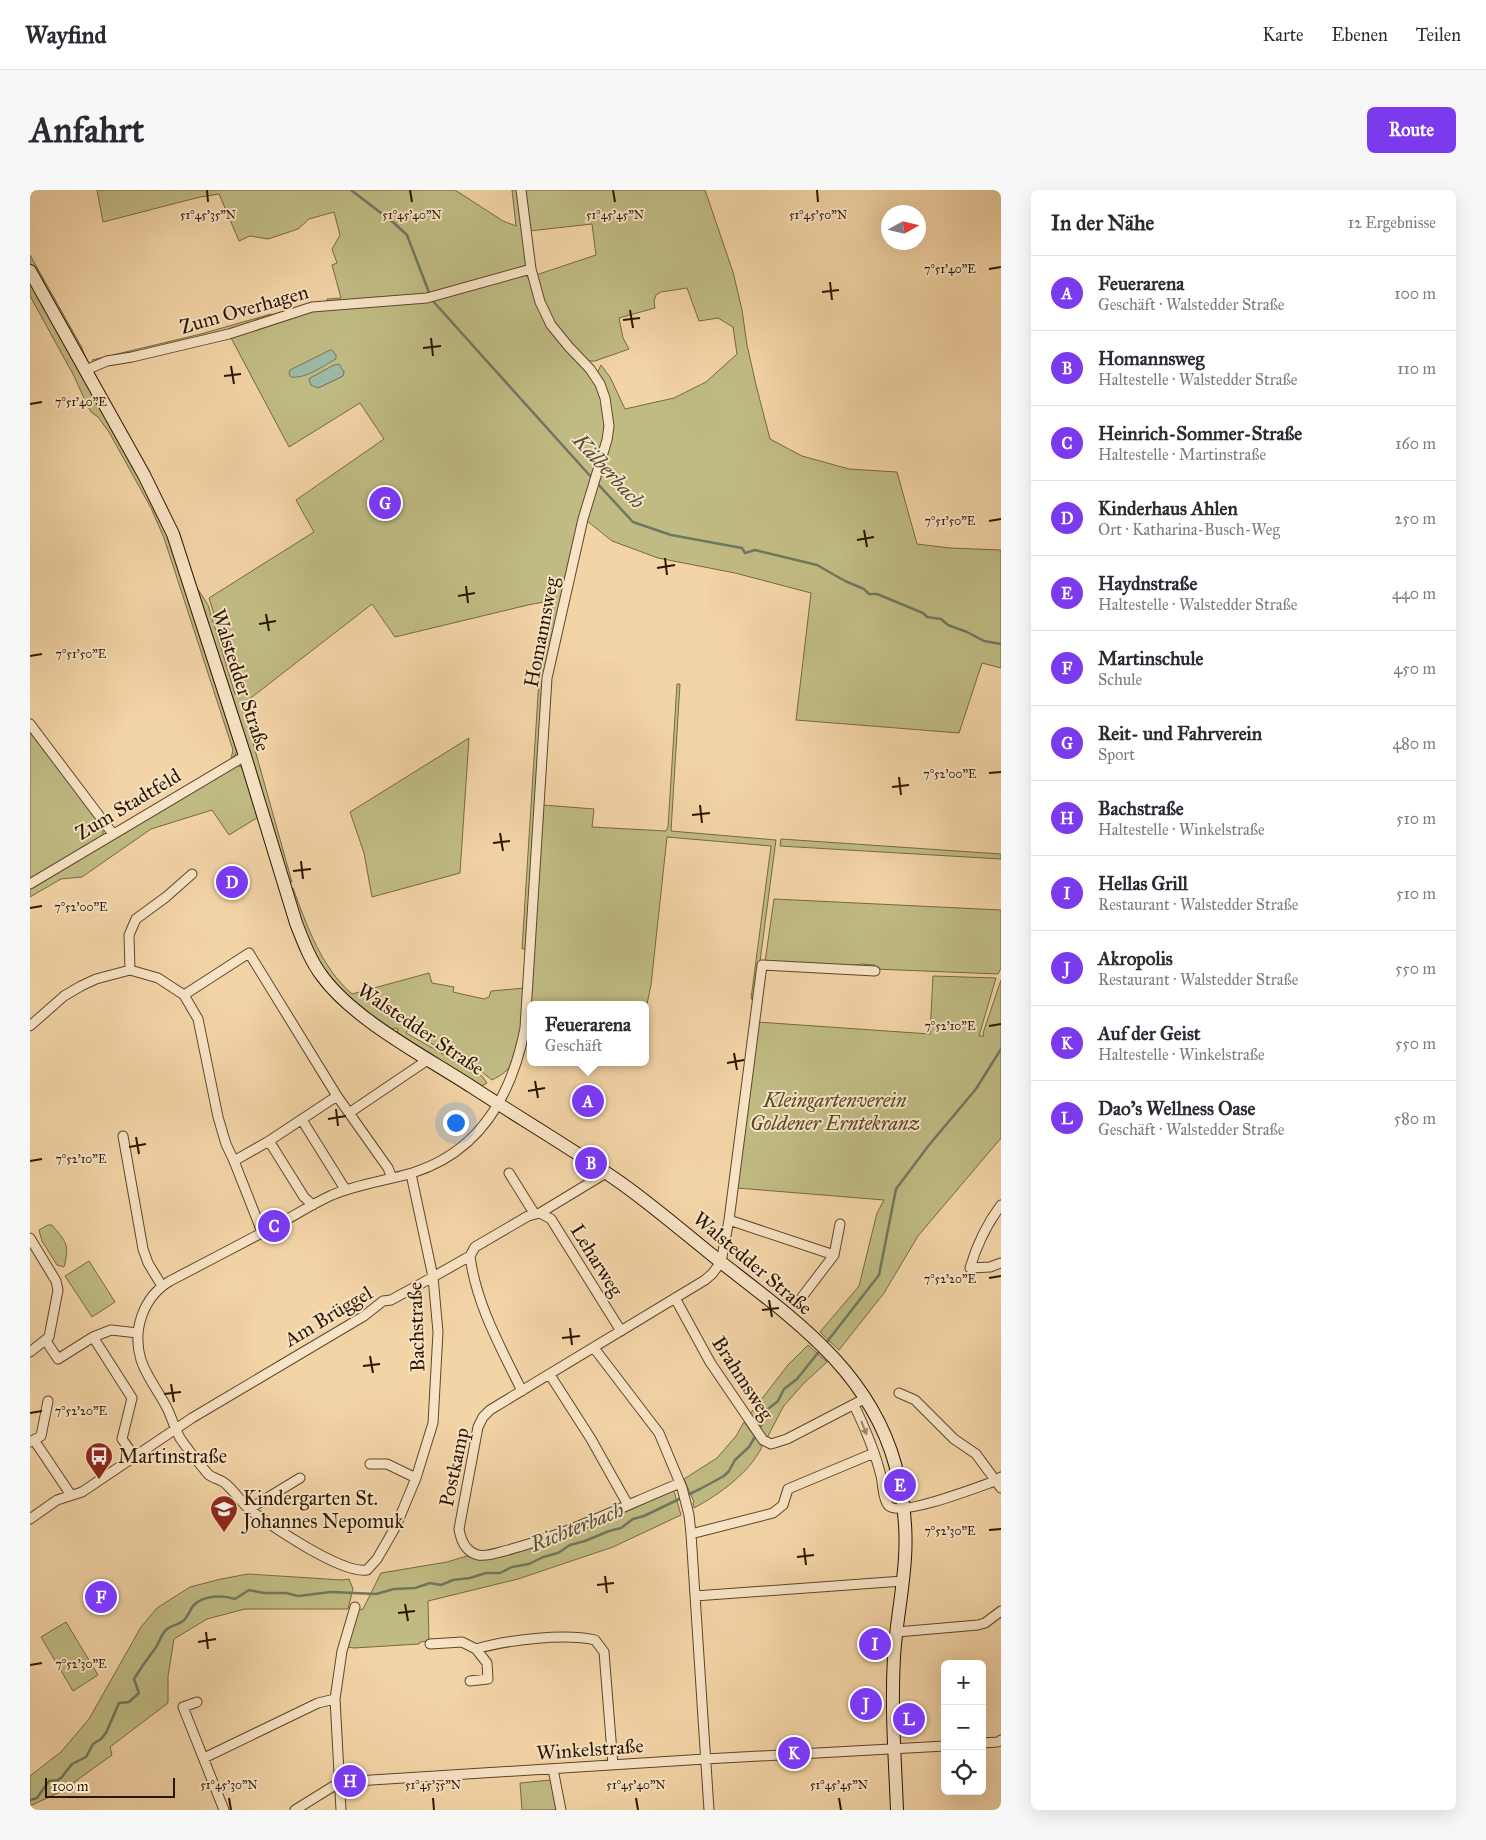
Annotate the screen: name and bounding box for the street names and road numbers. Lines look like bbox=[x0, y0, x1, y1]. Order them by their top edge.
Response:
street label: Zum Overhagen bbox=[177, 279, 311, 340]
street label: Homannsweg bbox=[519, 574, 565, 689]
street label: Walstedder Straße bbox=[207, 606, 275, 754]
street label: Zum Stadtfeld bbox=[71, 763, 185, 845]
street label: Walstedder Straße bbox=[353, 978, 489, 1080]
street label: Walstedder Straße bbox=[689, 1206, 817, 1320]
street label: Leharweg bbox=[565, 1219, 629, 1302]
street label: Am Brüggel bbox=[279, 1280, 377, 1353]
street label: Bachstraße bbox=[402, 1281, 430, 1373]
street label: Brahmsweg bbox=[706, 1332, 779, 1425]
street label: Postkamp bbox=[434, 1425, 474, 1509]
street label: Winkelstraße bbox=[536, 1733, 644, 1765]

